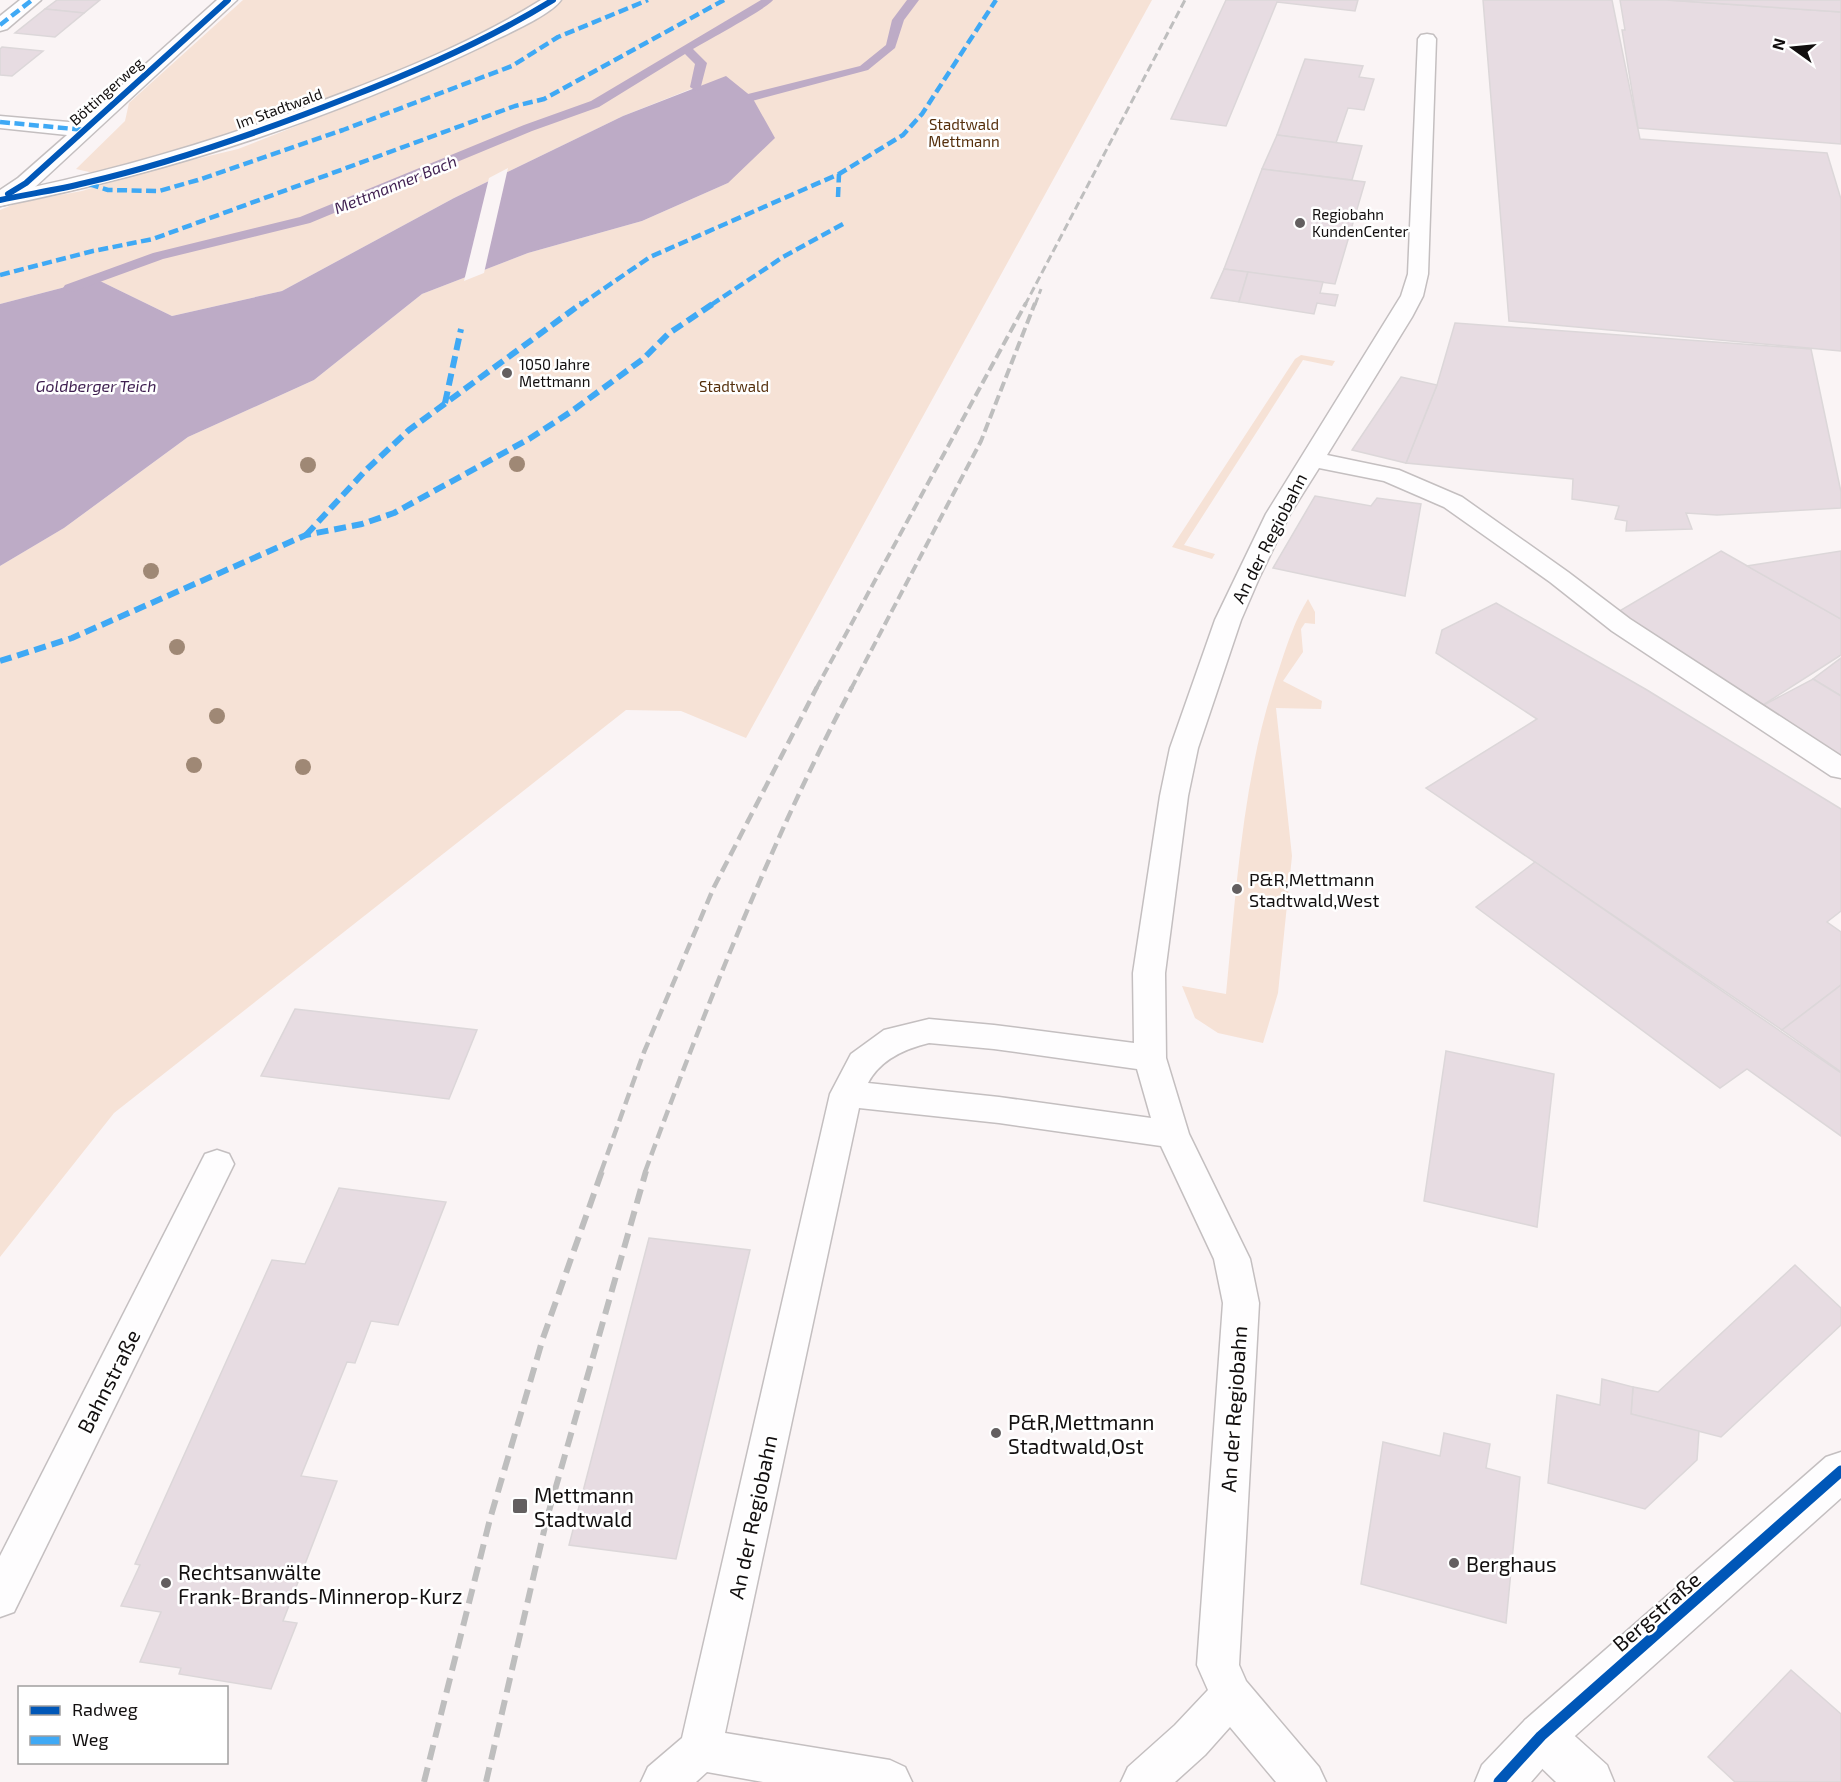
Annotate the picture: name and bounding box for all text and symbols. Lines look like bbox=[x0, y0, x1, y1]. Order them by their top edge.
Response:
north arrow bbox=[1763, 18, 1823, 78]
text: N bbox=[1767, 36, 1789, 52]
street label: Böttingerweg bbox=[65, 53, 147, 129]
street label: Im Stadtwald bbox=[233, 84, 325, 132]
park label: Stadtwald Mettmann bbox=[928, 115, 1000, 150]
water label: Mettmanner Bach bbox=[331, 151, 459, 217]
place label: Regiobahn KundenCenter bbox=[1312, 205, 1409, 240]
marker: Regiobahn KundenCenter bbox=[1293, 216, 1307, 230]
place label: 1050 Jahre Mettmann bbox=[519, 355, 590, 390]
marker: 1050 Jahre Mettmann bbox=[500, 366, 514, 380]
water label: Goldberger Teich bbox=[36, 376, 156, 395]
park label: Stadtwald bbox=[699, 377, 769, 395]
street label: An der Regiobahn bbox=[1227, 469, 1311, 607]
place label: P&R,Mettmann Stadtwald,West bbox=[1249, 868, 1379, 911]
marker: P&R,Mettmann Stadtwald,West bbox=[1230, 882, 1244, 896]
street label: Bahnstraße bbox=[71, 1325, 145, 1437]
street label: An der Regiobahn bbox=[1215, 1325, 1251, 1493]
place label: P&R,Mettmann Stadtwald,Ost bbox=[1008, 1409, 1154, 1458]
marker: P&R,Mettmann Stadtwald,Ost bbox=[989, 1426, 1003, 1440]
street label: An der Regiobahn bbox=[722, 1433, 782, 1601]
place label: Mettmann Stadtwald bbox=[534, 1482, 634, 1531]
marker: Mettmann Stadtwald bbox=[511, 1497, 529, 1515]
place label: Berghaus bbox=[1466, 1551, 1557, 1576]
marker: Berghaus bbox=[1447, 1556, 1461, 1570]
place label: Rechtsanwälte Frank-Brands-Minnerop-Kurz bbox=[178, 1559, 462, 1608]
street label: Bergstraße bbox=[1607, 1566, 1705, 1656]
marker: Rechtsanwälte Frank-Brands-Minnerop-Kurz bbox=[159, 1576, 173, 1590]
legend bbox=[18, 1686, 228, 1764]
text: Radweg bbox=[72, 1698, 138, 1720]
text: Weg bbox=[72, 1728, 108, 1750]

